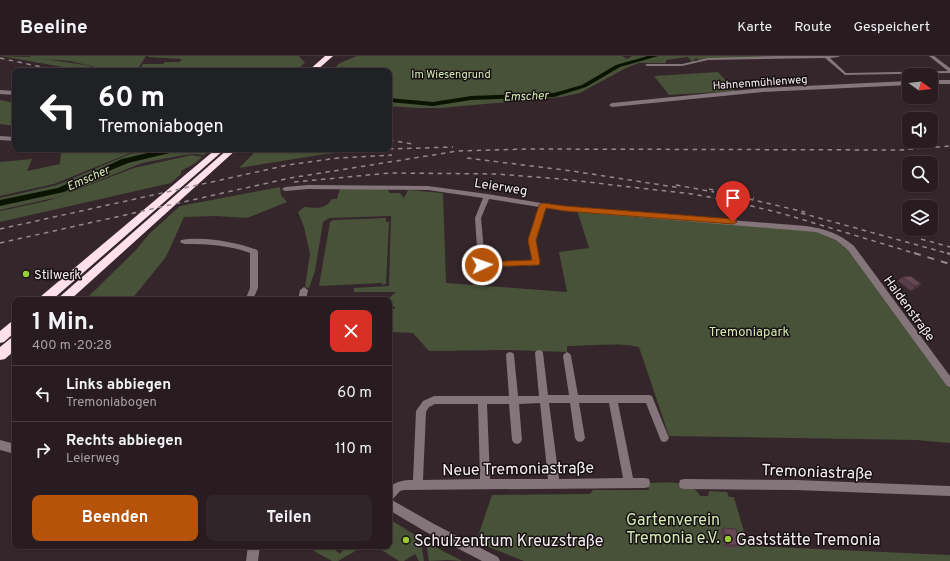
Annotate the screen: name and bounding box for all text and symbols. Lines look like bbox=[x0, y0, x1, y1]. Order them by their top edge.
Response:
text: Beeline bbox=[20, 16, 88, 40]
text: Karte bbox=[737, 19, 772, 36]
text: Route bbox=[794, 19, 831, 36]
text: Gespeichert bbox=[853, 19, 930, 36]
park label: Im Wiesengrund bbox=[411, 68, 491, 82]
north arrow bbox=[902, 68, 938, 104]
map controls bbox=[902, 68, 938, 236]
street label: Hahnenmühlenweg bbox=[712, 73, 808, 93]
text: 60 m bbox=[98, 81, 165, 117]
icon: left bbox=[32, 84, 84, 136]
water label: Emscher bbox=[503, 88, 550, 106]
button: sound bbox=[902, 112, 938, 148]
text: Tremoniabogen bbox=[98, 116, 224, 139]
button: search bbox=[902, 156, 938, 192]
water label: Emscher bbox=[65, 162, 113, 195]
street label: Leierweg bbox=[473, 176, 528, 200]
pin bbox=[716, 181, 750, 222]
icon: arrive bbox=[722, 187, 744, 209]
button: layers bbox=[902, 200, 938, 236]
position arrow bbox=[461, 244, 503, 286]
place label: Stilwerk bbox=[34, 268, 81, 284]
marker: Stilwerk bbox=[21, 269, 31, 279]
street label: Haldenstraße bbox=[879, 273, 937, 345]
text: 1 Min. bbox=[32, 308, 94, 338]
button: close bbox=[330, 310, 372, 352]
park label: Tremoniapark bbox=[709, 325, 789, 341]
text: 400 m · 20:28 bbox=[32, 338, 112, 354]
text: Links abbiegen bbox=[66, 376, 171, 395]
icon: left bbox=[32, 383, 54, 405]
text: 60 m bbox=[337, 384, 372, 403]
text: Tremoniabogen bbox=[66, 395, 157, 411]
text: Rechts abbiegen bbox=[66, 432, 183, 451]
icon: right bbox=[32, 439, 54, 461]
text: 110 m bbox=[335, 440, 372, 459]
text: Leierweg bbox=[66, 451, 119, 467]
street label: Neue Tremoniastraße bbox=[442, 459, 594, 481]
street label: Tremoniastraße bbox=[761, 461, 873, 485]
button: Beenden bbox=[32, 495, 198, 541]
button: Teilen bbox=[206, 495, 372, 541]
park label: Gartenverein Tremonia e.V. bbox=[626, 511, 720, 549]
place label: Gaststätte Tremonia bbox=[736, 531, 880, 551]
place label: Schulzentrum Kreuzstraße bbox=[414, 532, 603, 552]
marker: Gaststätte Tremonia bbox=[723, 534, 733, 544]
marker: Schulzentrum Kreuzstraße bbox=[401, 535, 411, 545]

